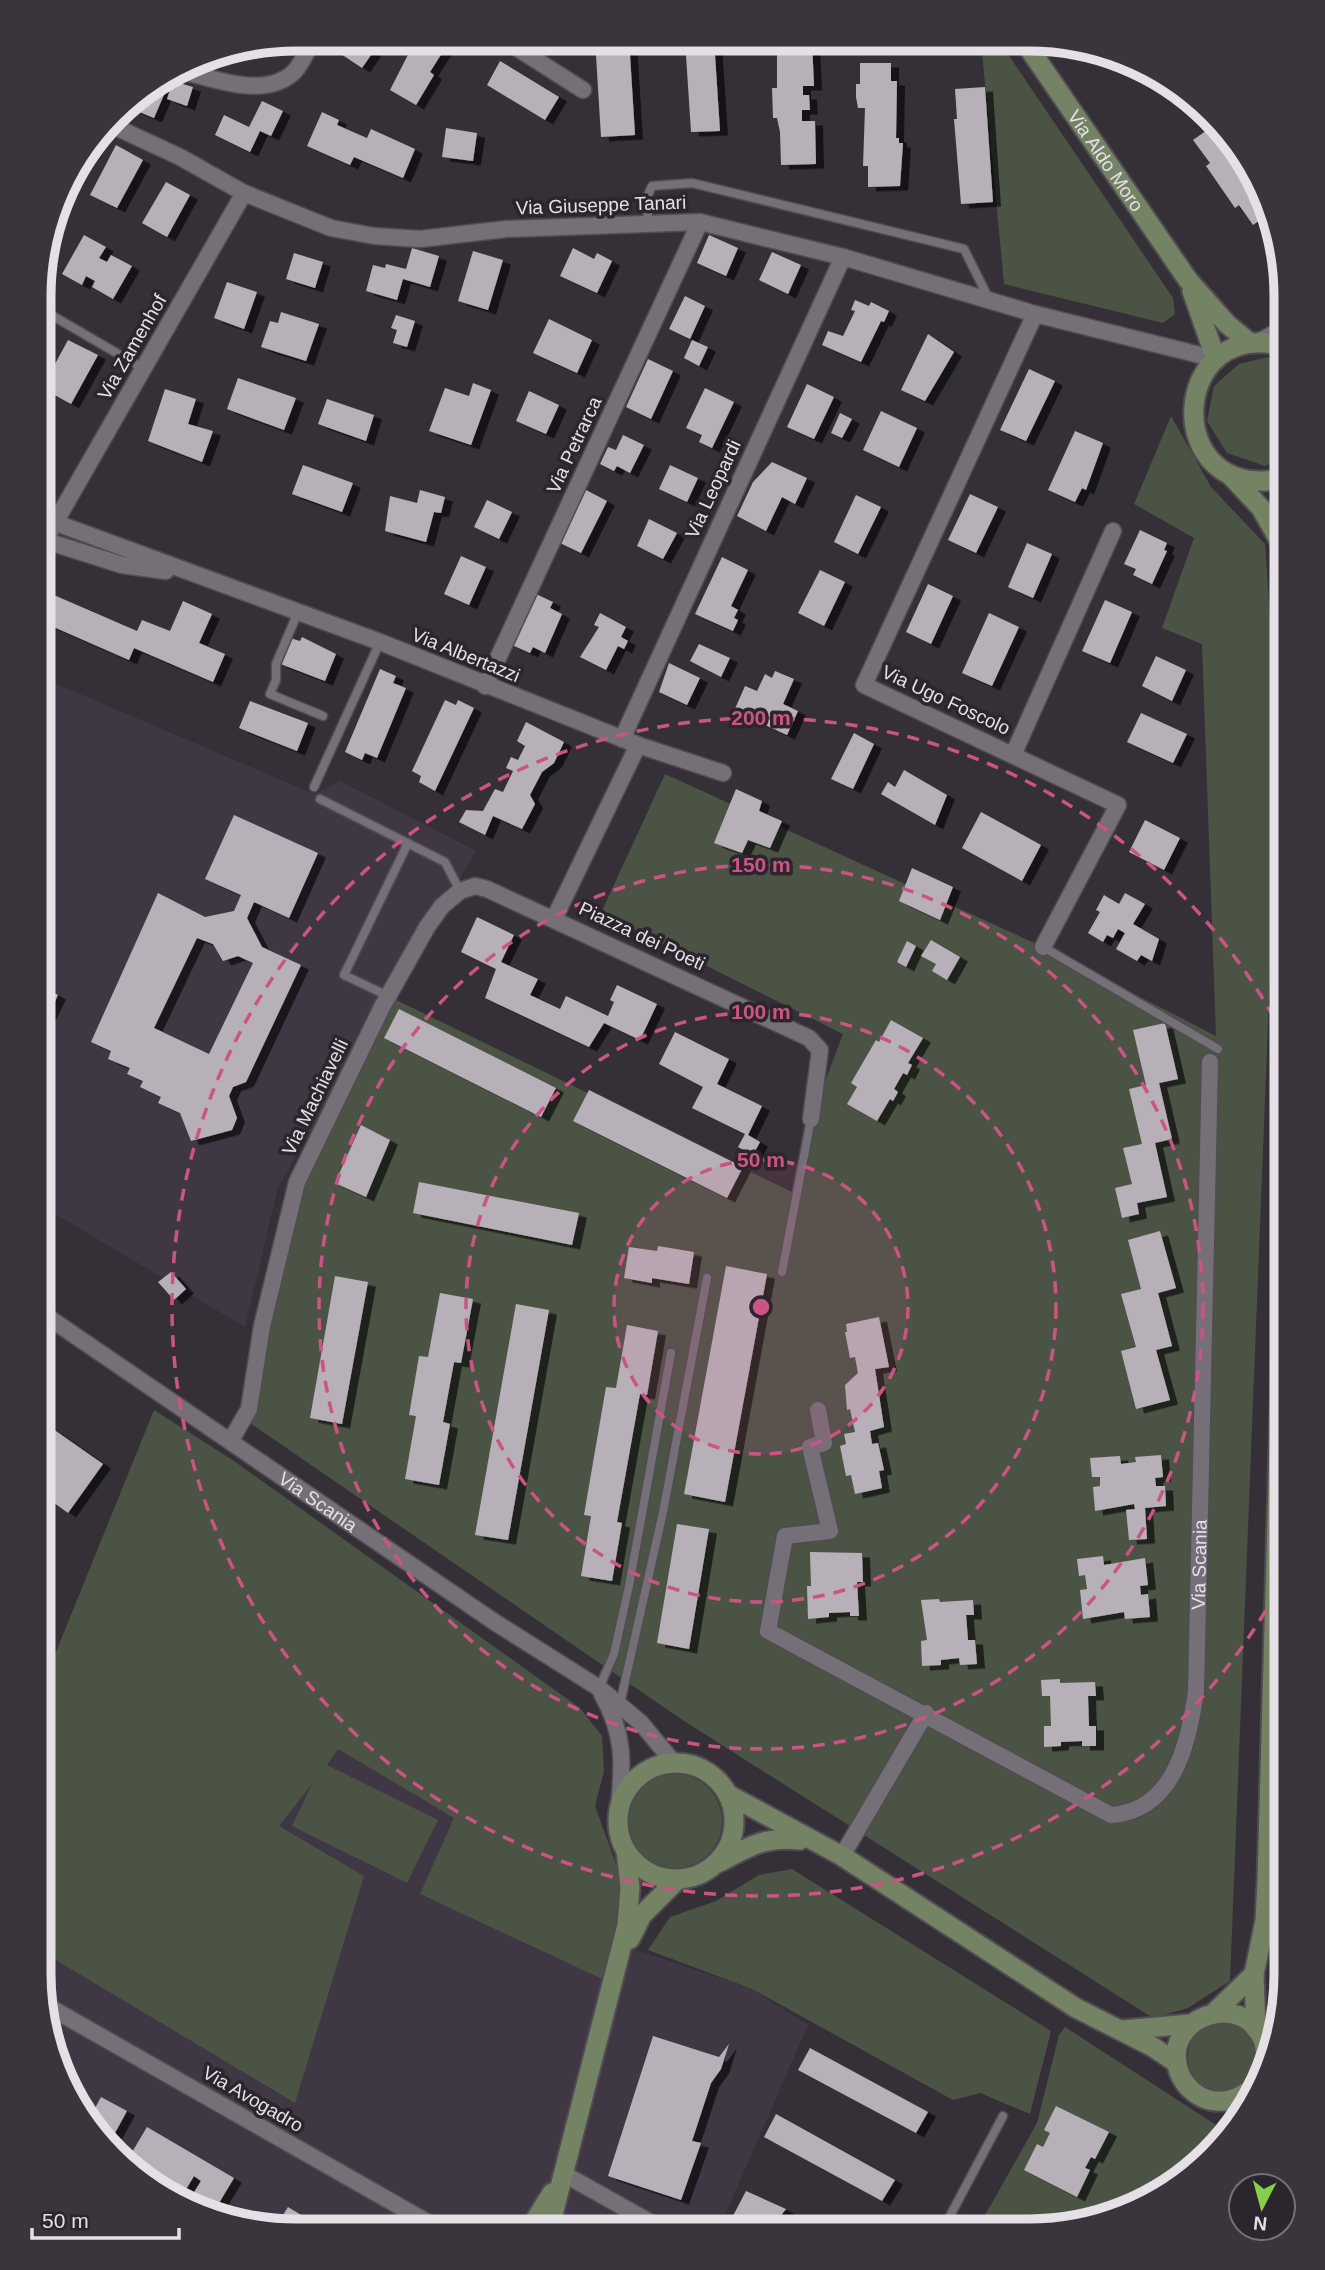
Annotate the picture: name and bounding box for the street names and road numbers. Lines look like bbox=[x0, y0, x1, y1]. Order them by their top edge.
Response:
street label: Via Aldo Moro bbox=[1064, 106, 1148, 215]
street label: Via Giuseppe Tanari bbox=[515, 192, 687, 218]
street label: Via Zamenhof bbox=[93, 290, 171, 403]
street label: Via Petrarca bbox=[542, 393, 606, 497]
street label: Via Leopardi bbox=[681, 436, 745, 542]
street label: Via Albertazzi bbox=[409, 624, 523, 686]
street label: Via Ugo Foscolo bbox=[879, 661, 1013, 739]
street label: Piazza dei Poeti bbox=[576, 898, 708, 974]
street label: Via Machiavelli bbox=[278, 1036, 352, 1158]
street label: Via Scania bbox=[275, 1467, 362, 1536]
street label: Via Scania bbox=[1187, 1519, 1210, 1610]
street label: Via Avogadro bbox=[199, 2062, 307, 2136]

